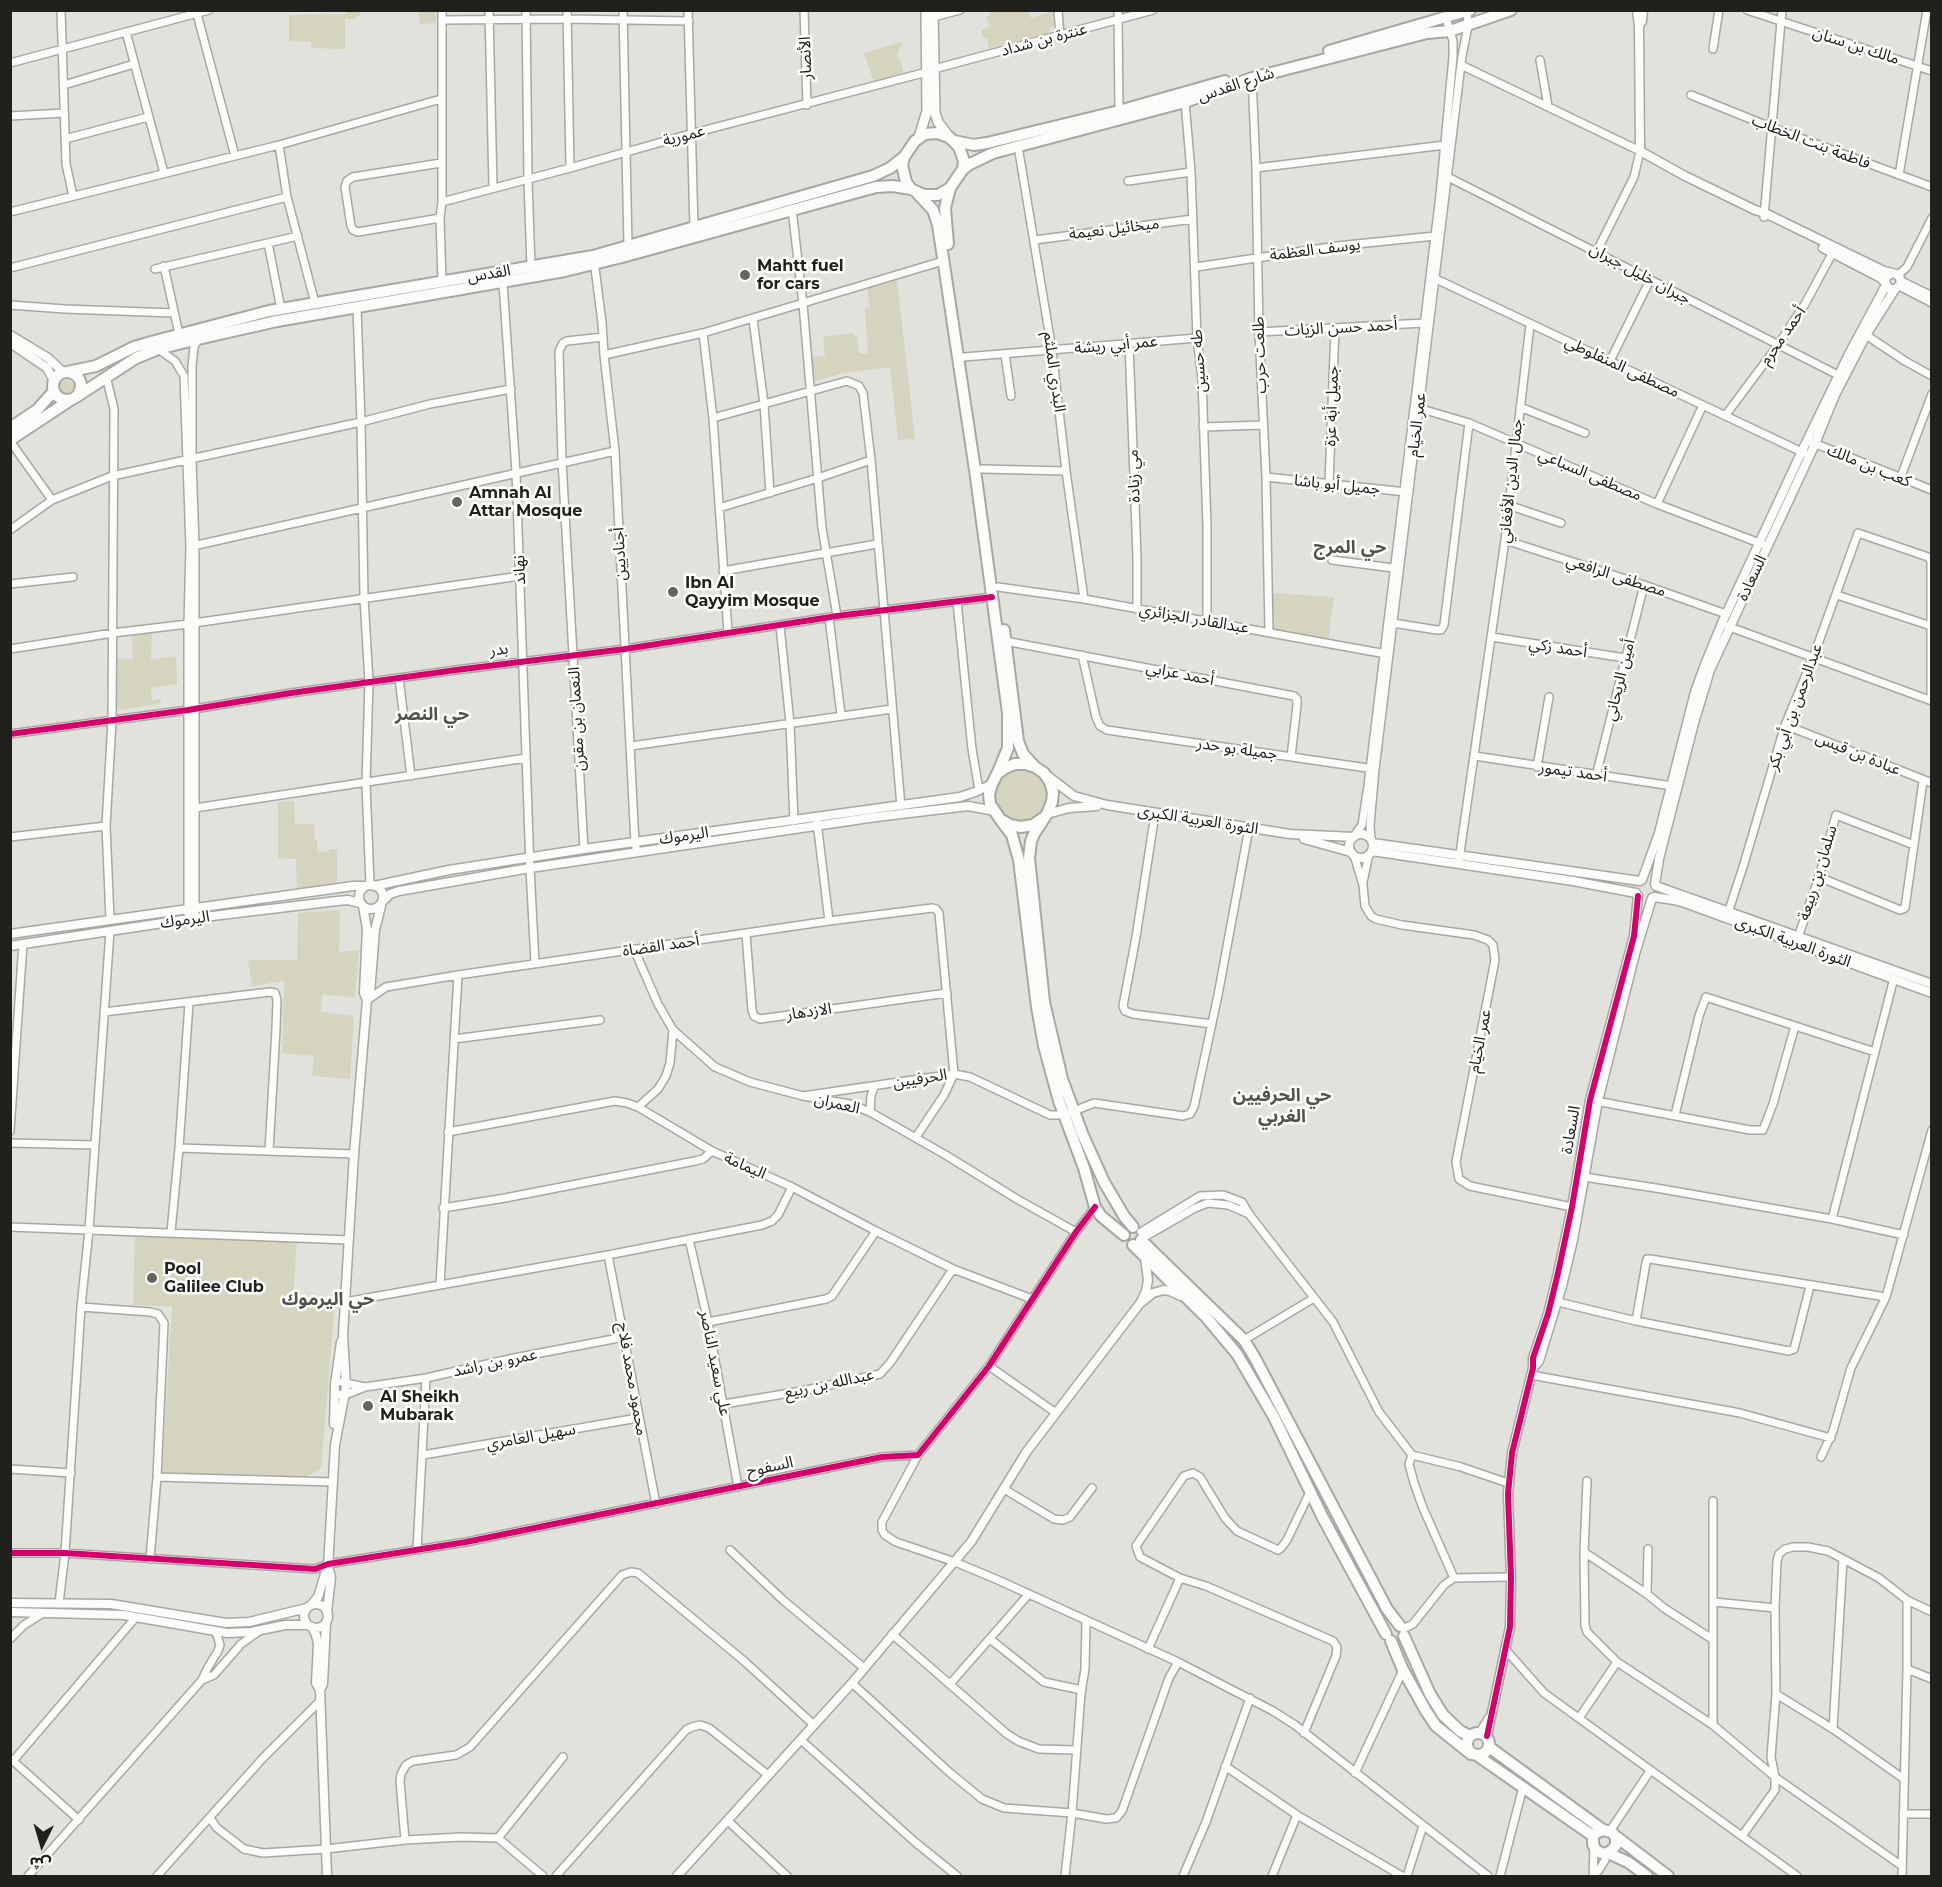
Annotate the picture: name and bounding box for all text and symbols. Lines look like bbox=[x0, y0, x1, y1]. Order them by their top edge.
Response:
street label: عنترة بن شداد bbox=[999, 19, 1089, 61]
street label: مالك بن سنان bbox=[1810, 23, 1902, 69]
street label: الأنصار bbox=[796, 36, 816, 80]
street label: شارع القدس bbox=[1195, 64, 1277, 106]
street label: فاطمة بنت الخطاب bbox=[1749, 111, 1873, 173]
street label: عمورية bbox=[661, 121, 707, 151]
street label: ميخائيل نعيمة bbox=[1068, 214, 1160, 244]
street label: يوسف العظمة bbox=[1269, 235, 1361, 265]
street label: جبران خليل جبران bbox=[1586, 239, 1694, 309]
place label: Mahtt fuel for cars bbox=[757, 256, 844, 294]
street label: القدس bbox=[466, 261, 512, 287]
marker: Mahtt fuel for cars bbox=[738, 268, 752, 282]
street label: أحمد محرم bbox=[1756, 303, 1810, 369]
street label: أحمد حسن الزيات bbox=[1284, 315, 1398, 341]
street label: طلعت حرب bbox=[1249, 316, 1271, 394]
street label: طه حسين bbox=[1187, 329, 1211, 393]
street label: البدري الملثم bbox=[1039, 330, 1069, 414]
street label: عمر أبي ريشة bbox=[1074, 332, 1158, 358]
street label: مصطفى المنفلوطي bbox=[1562, 332, 1682, 402]
street label: جميل أبة عزة bbox=[1321, 365, 1343, 447]
street label: عمر الخيام bbox=[1404, 392, 1430, 458]
street label: جمال الدين الأفغاني bbox=[1495, 418, 1527, 544]
street label: كعب بن مالك bbox=[1824, 440, 1914, 492]
street label: مصطفى السباعي bbox=[1535, 445, 1645, 505]
street label: مي زيادة bbox=[1123, 449, 1145, 503]
street label: جميل أبو باشا bbox=[1293, 471, 1381, 499]
place label: Amnah Al Attar Mosque bbox=[469, 483, 582, 521]
marker: Amnah Al Attar Mosque bbox=[450, 495, 464, 509]
street label: أجناديين bbox=[609, 527, 631, 581]
district label: حي المرج bbox=[1314, 537, 1386, 559]
street label: مصطفى الرافعي bbox=[1564, 551, 1668, 601]
street label: السعادة bbox=[1733, 552, 1771, 604]
street label: نهاند bbox=[510, 555, 530, 585]
place label: Ibn Al Qayyim Mosque bbox=[685, 573, 820, 611]
marker: Ibn Al Qayyim Mosque bbox=[666, 585, 680, 599]
street label: عبدالقادر الجزائري bbox=[1138, 600, 1250, 638]
street label: أحمد زكي bbox=[1527, 634, 1589, 662]
street label: أمين الريحاني bbox=[1601, 637, 1639, 723]
street label: بدر bbox=[489, 639, 509, 661]
street label: عبدالرحمن بن أبي بكر bbox=[1763, 641, 1827, 773]
street label: أحمد عرابي bbox=[1144, 658, 1216, 690]
street label: النعمان بن مقرن bbox=[565, 666, 589, 772]
district label: حي النصر bbox=[395, 704, 469, 726]
street label: عبادة بن قيس bbox=[1813, 728, 1903, 780]
street label: جميلة بو حدر bbox=[1195, 734, 1279, 764]
street label: أحمد تيمور bbox=[1538, 758, 1608, 786]
street label: الثورة العربية الكبرى bbox=[1136, 801, 1260, 839]
street label: اليرموك bbox=[658, 823, 710, 849]
street label: سلمان بن ربيعة bbox=[1794, 823, 1842, 923]
street label: اليرموك bbox=[159, 907, 211, 933]
street label: الثورة العربية الكبرى bbox=[1732, 912, 1854, 972]
street label: أحمد القضاة bbox=[621, 931, 701, 961]
street label: الازدهار bbox=[785, 999, 833, 1025]
street label: عمر الخيام bbox=[1464, 1008, 1496, 1074]
street label: الحرفيين bbox=[891, 1065, 949, 1093]
district label: حي الحرفيين الغربي bbox=[1233, 1085, 1331, 1128]
street label: العمران bbox=[812, 1089, 862, 1119]
street label: السعادة bbox=[1557, 1104, 1585, 1156]
street label: اليمامة bbox=[721, 1148, 769, 1184]
place label: Pool Galilee Club bbox=[164, 1259, 264, 1297]
marker: Pool Galilee Club bbox=[145, 1271, 159, 1285]
district label: حي اليرموك bbox=[282, 1289, 374, 1311]
street label: علي سعيد الناصر bbox=[695, 1309, 735, 1417]
street label: محمود محمد فلاح bbox=[613, 1321, 651, 1437]
street label: عمرو بن راشد bbox=[451, 1345, 539, 1381]
street label: عبدالله بن ربيع bbox=[782, 1365, 876, 1403]
place label: Al Sheikh Mubarak bbox=[380, 1387, 459, 1425]
marker: Al Sheikh Mubarak bbox=[361, 1399, 375, 1413]
street label: سهيل العامري bbox=[485, 1420, 577, 1454]
street label: السفوح bbox=[745, 1453, 795, 1481]
north arrow bbox=[12, 1815, 72, 1875]
text: ش bbox=[29, 1853, 52, 1874]

